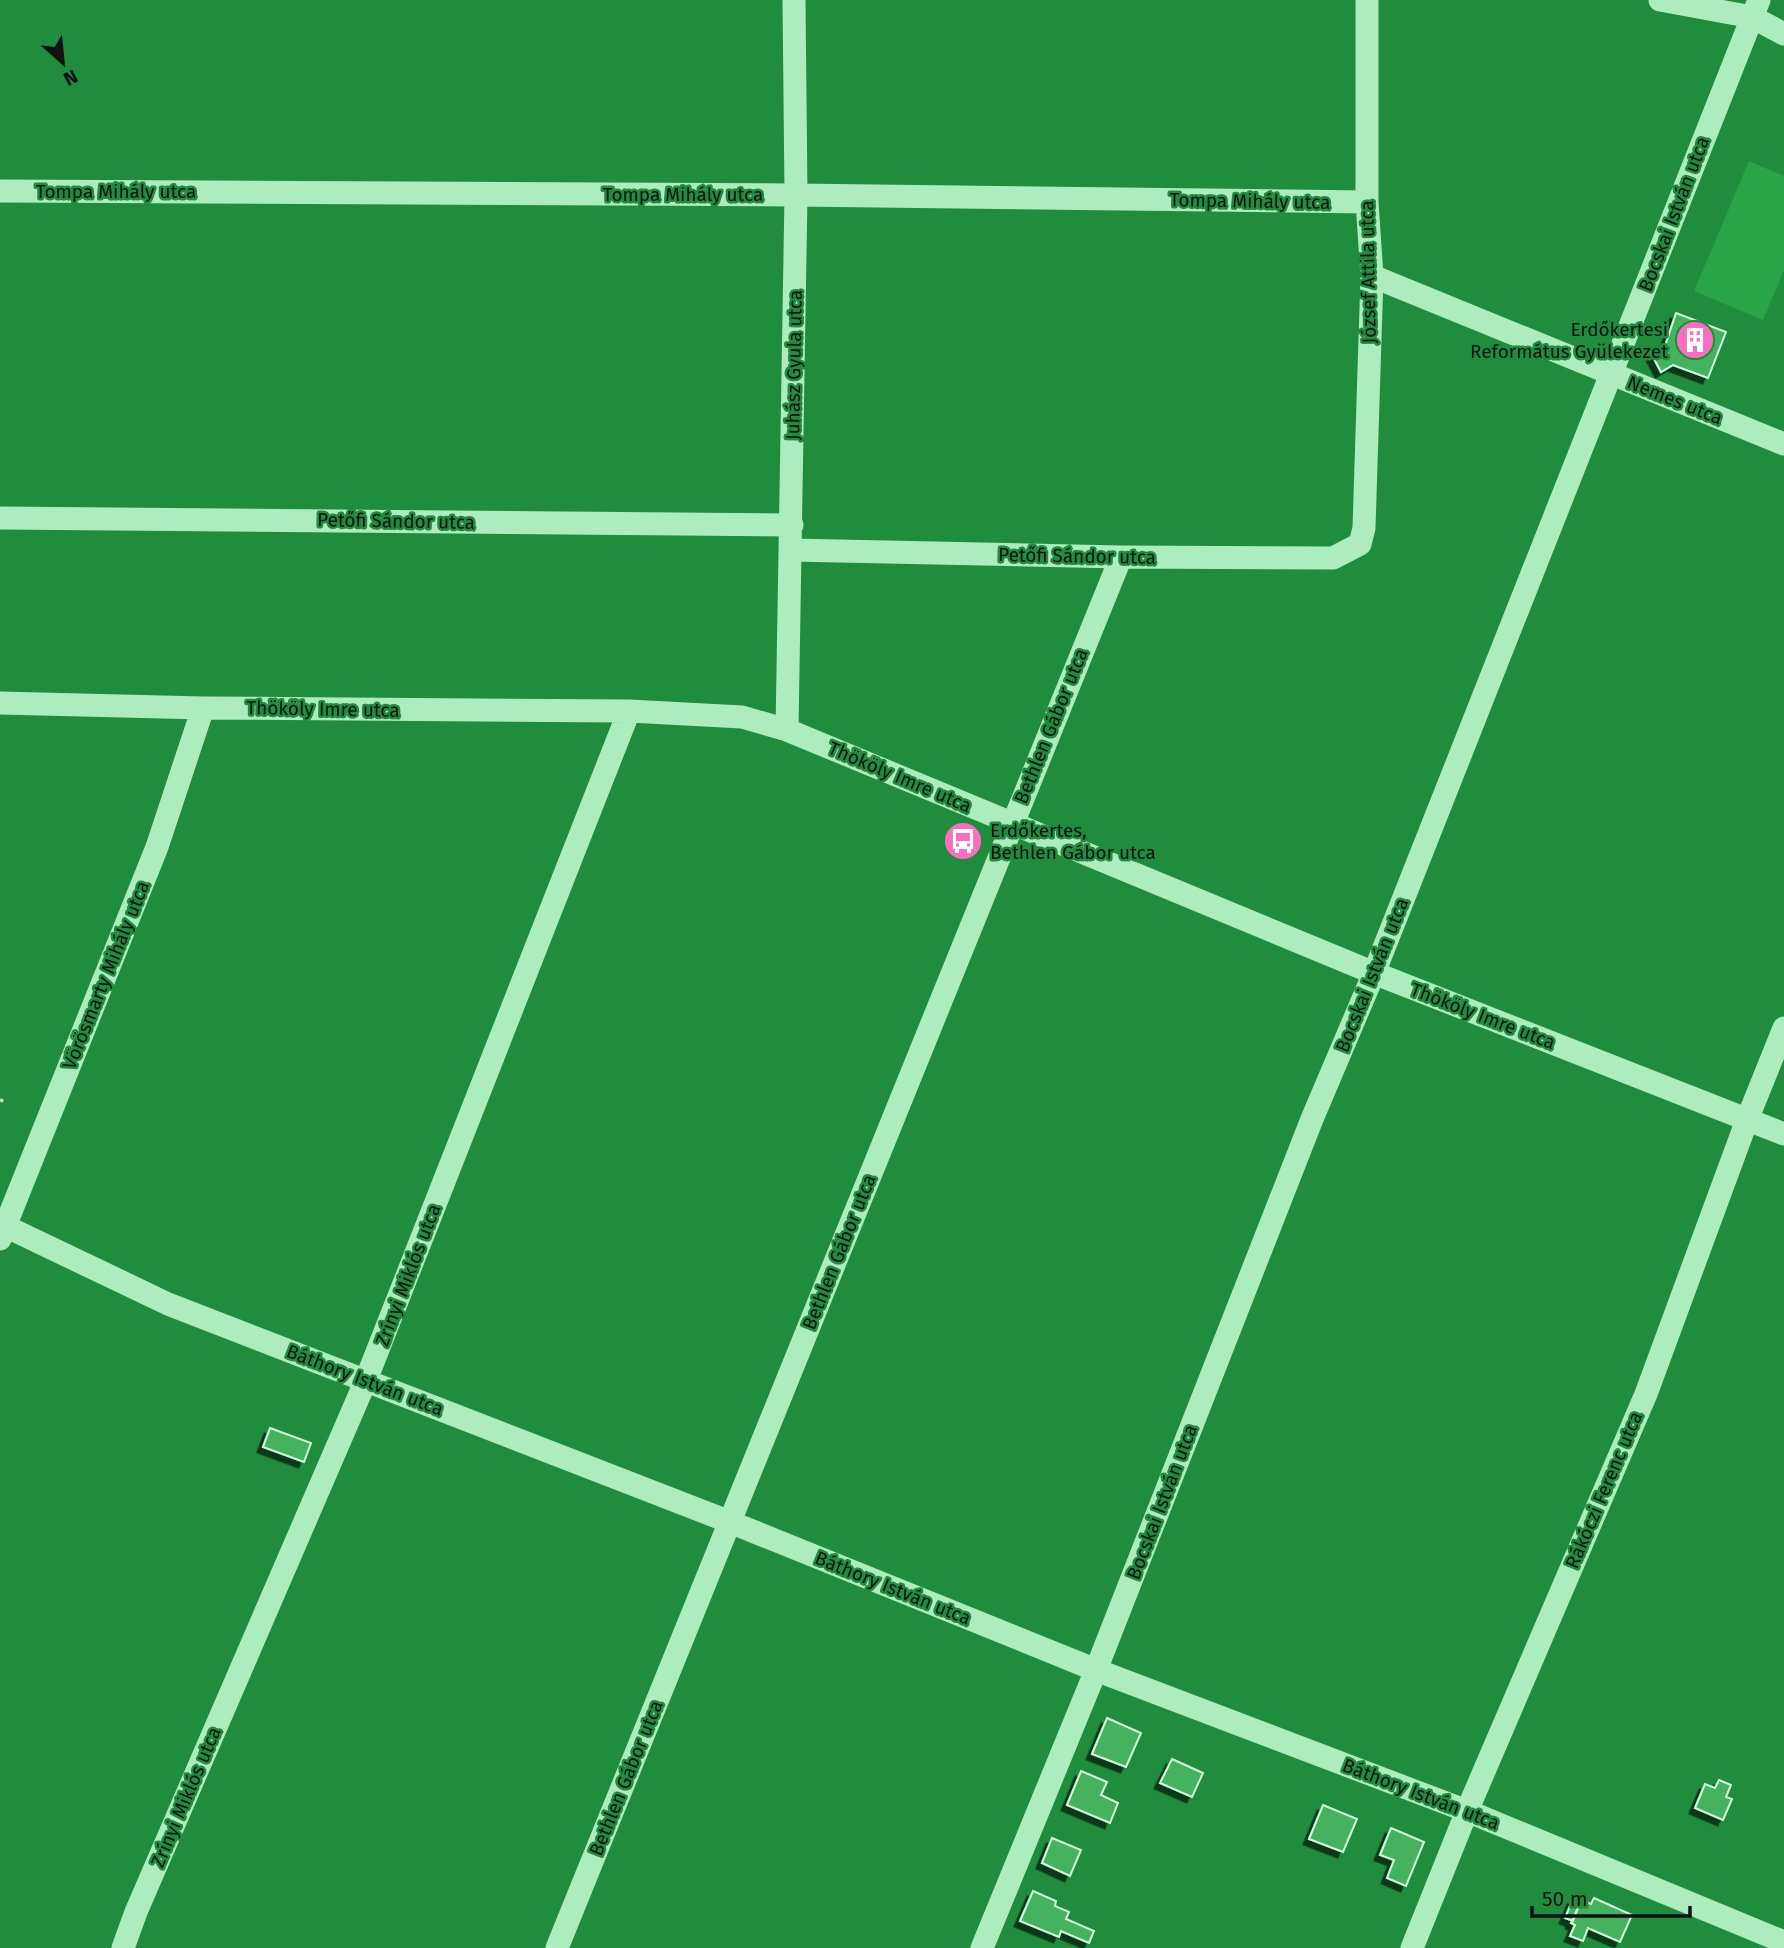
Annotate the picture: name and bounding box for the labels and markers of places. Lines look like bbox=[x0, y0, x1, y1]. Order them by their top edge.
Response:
place label: Erdőkertesi Református Gyülekezet bbox=[1470, 318, 1668, 363]
building icon: Erdőkertesi Református Gyülekezet bbox=[1674, 319, 1716, 361]
place label: Erdőkertes, Bethlen Gábor utca bbox=[990, 819, 1156, 864]
bus stop icon: Erdőkertes, Bethlen Gábor utca bbox=[942, 820, 984, 862]

